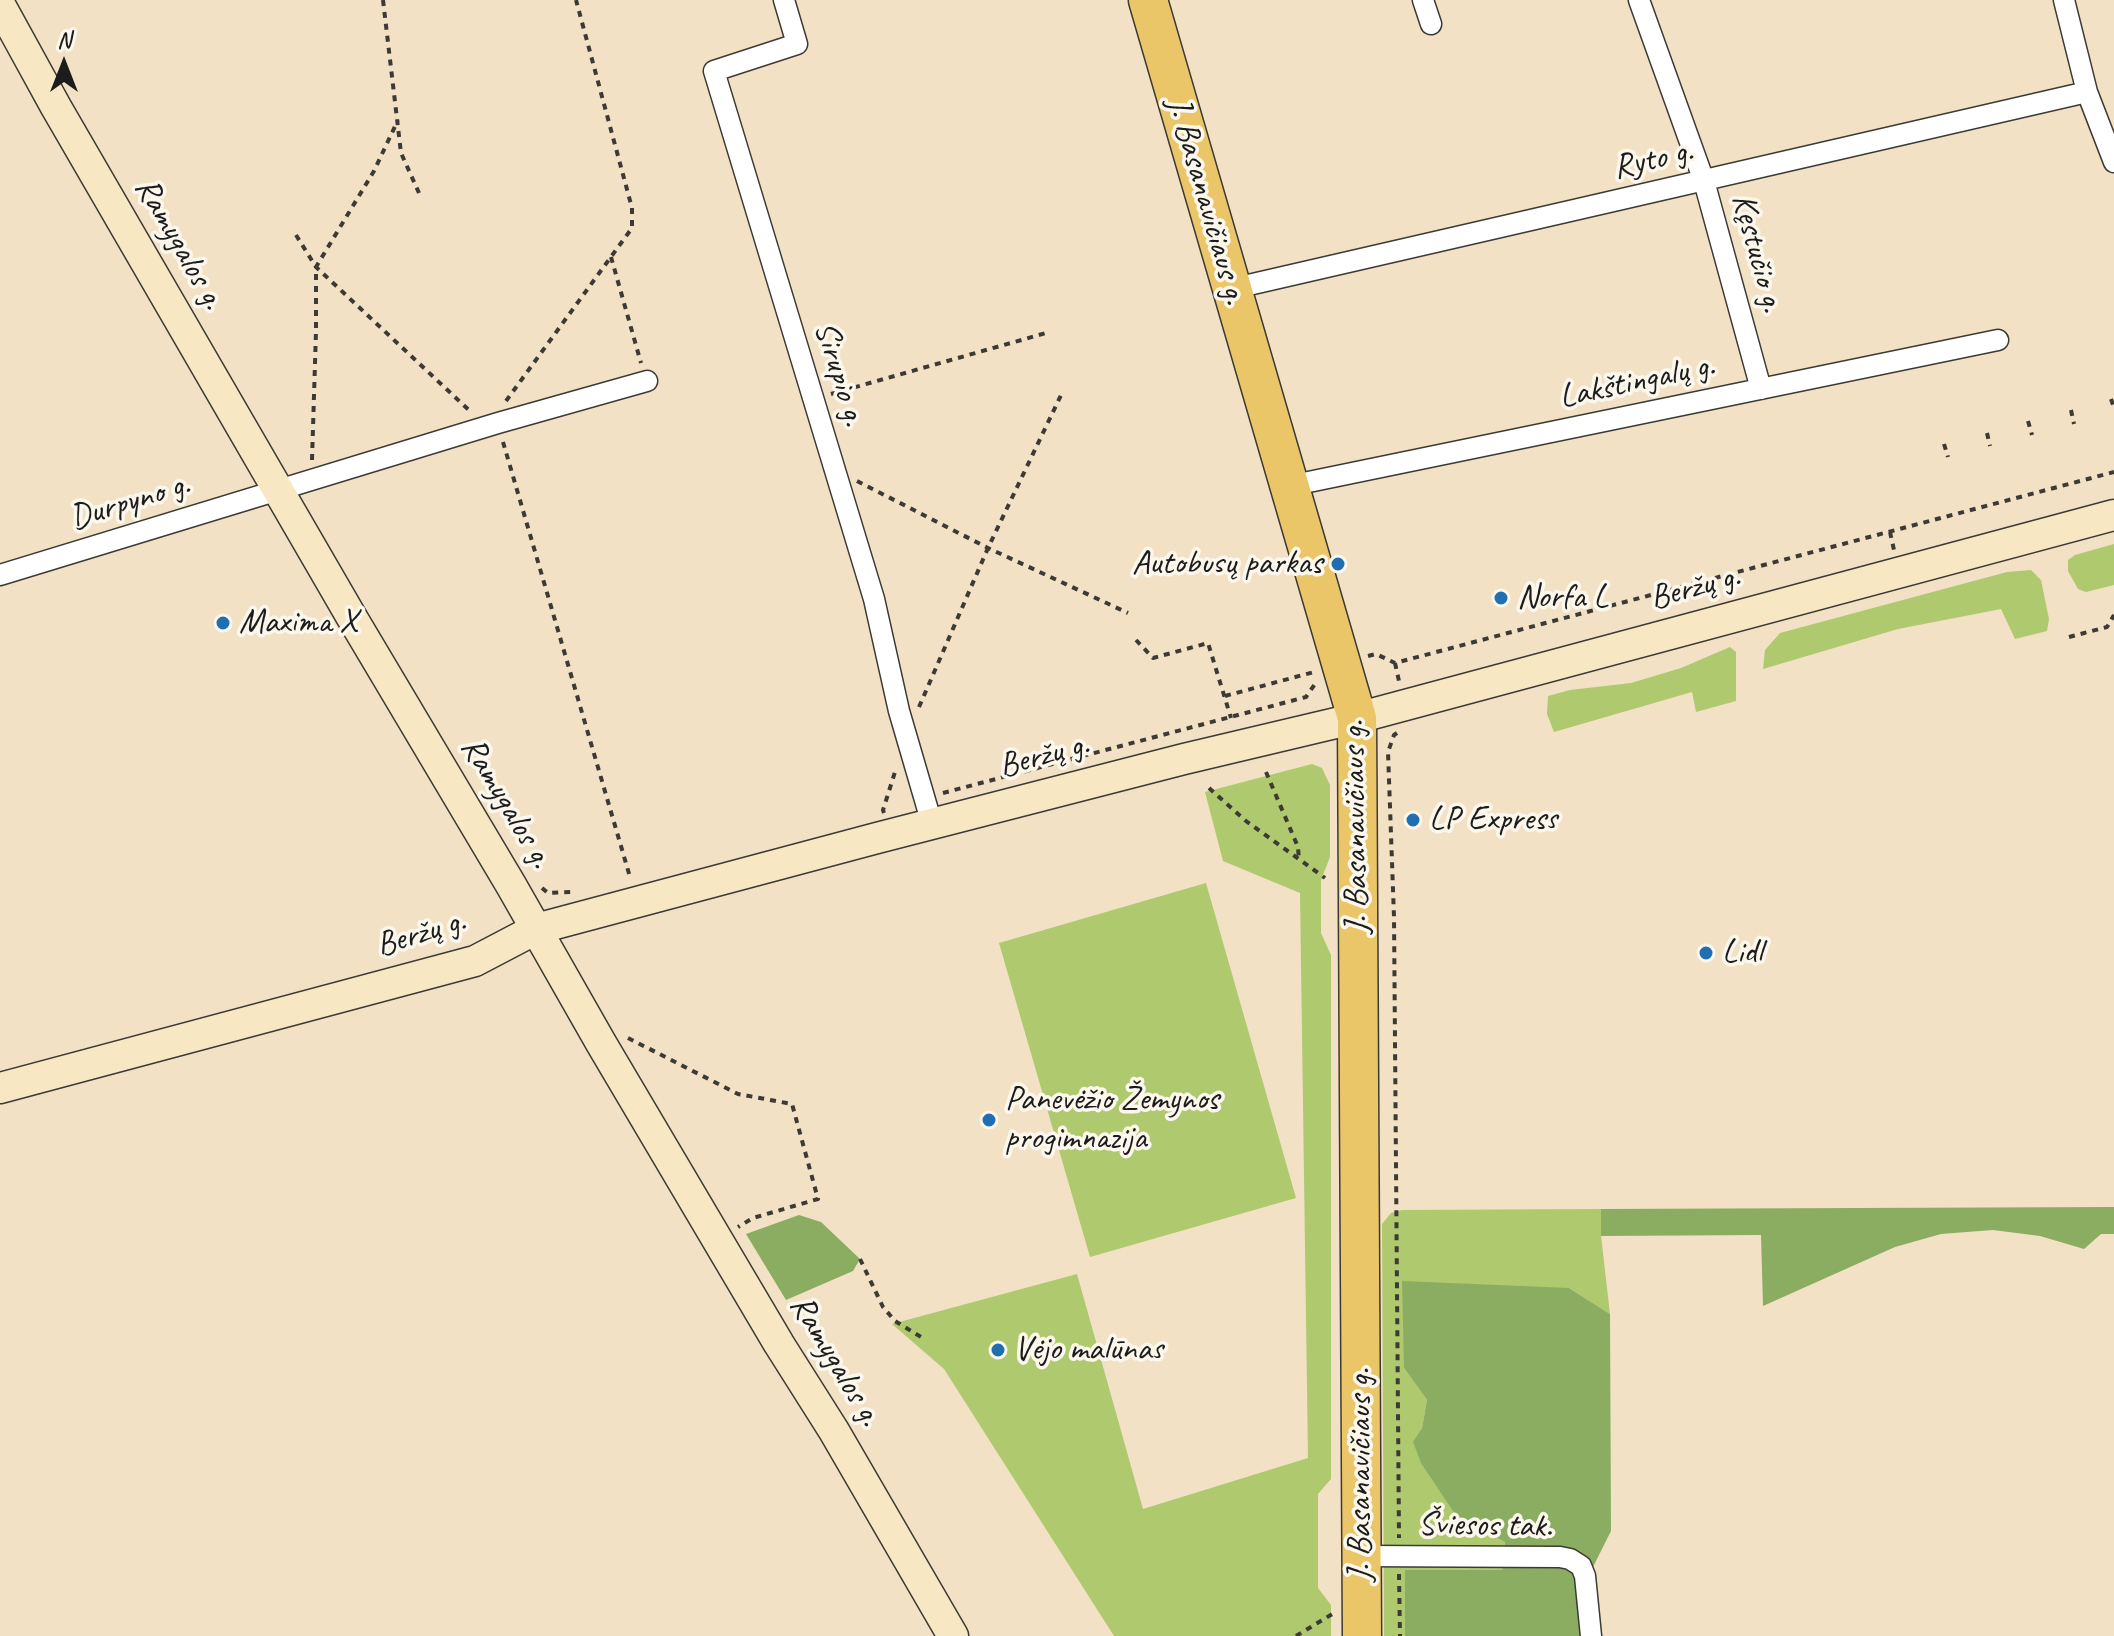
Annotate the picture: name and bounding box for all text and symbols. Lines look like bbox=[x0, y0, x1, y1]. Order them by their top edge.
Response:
north arrow bbox=[24, 24, 104, 104]
text: N bbox=[57, 26, 71, 54]
street label: J. Basanavičiaus g. bbox=[1157, 93, 1255, 309]
street label: Ryto g. bbox=[1609, 131, 1697, 189]
street label: Ramygalos g. bbox=[125, 171, 233, 317]
street label: Kęstučio g. bbox=[1722, 189, 1792, 317]
street label: Sirupio g. bbox=[804, 317, 874, 431]
street label: Lakštingalų g. bbox=[1556, 346, 1718, 418]
street label: Durpyno g. bbox=[65, 464, 195, 540]
place label: Autobusų parkas bbox=[1132, 544, 1322, 584]
marker: Autobusų parkas bbox=[1329, 555, 1347, 573]
street label: Beržų g. bbox=[1646, 556, 1744, 620]
place label: Norfa L bbox=[1517, 578, 1608, 618]
marker: Norfa L bbox=[1492, 589, 1510, 607]
place label: Maxima X bbox=[239, 603, 357, 643]
marker: Maxima X bbox=[214, 614, 232, 632]
street label: J. Basanavičiaus g. bbox=[1334, 720, 1378, 934]
street label: Beržų g. bbox=[995, 724, 1093, 788]
street label: Ramygalos g. bbox=[451, 730, 561, 876]
place label: LP Express bbox=[1429, 800, 1557, 840]
marker: LP Express bbox=[1404, 811, 1422, 829]
street label: Beržų g. bbox=[371, 901, 471, 967]
place label: Lidl bbox=[1722, 933, 1762, 973]
marker: Lidl bbox=[1697, 944, 1715, 962]
place label: Panevėžio Žemynos progimnazija bbox=[1005, 1080, 1219, 1160]
marker: Panevėžio Žemynos progimnazija bbox=[980, 1111, 998, 1129]
street label: Ramygalos g. bbox=[780, 1288, 890, 1434]
place label: Vėjo malūnas bbox=[1014, 1330, 1163, 1370]
marker: Vėjo malūnas bbox=[989, 1341, 1007, 1359]
street label: J. Basanavičiaus g. bbox=[1341, 1368, 1381, 1582]
street label: Šviesos tak. bbox=[1418, 1504, 1552, 1548]

